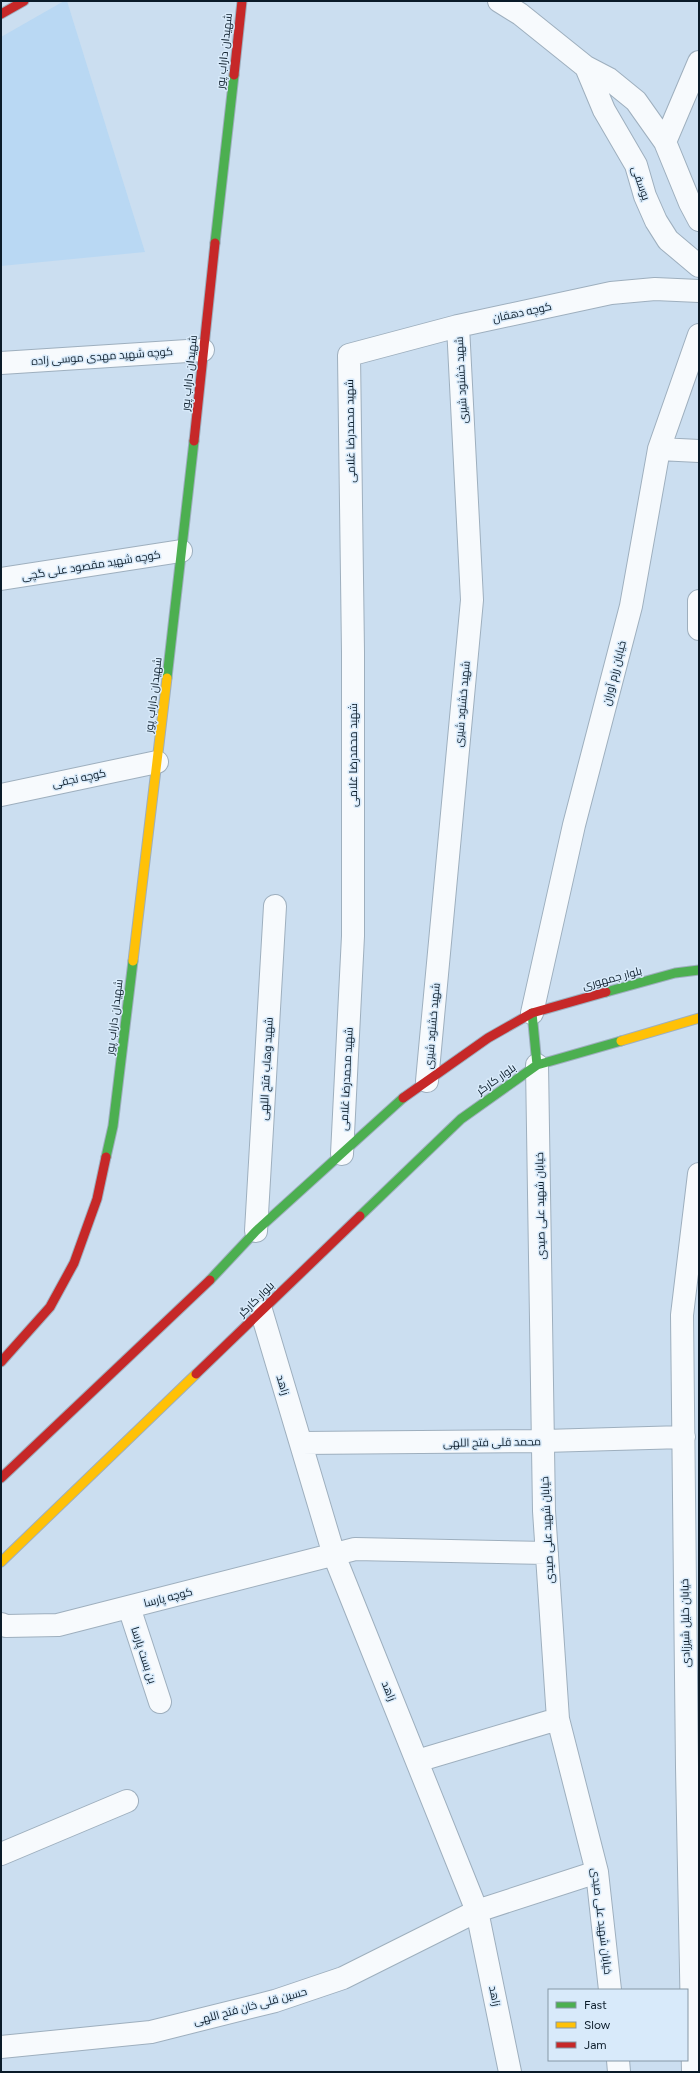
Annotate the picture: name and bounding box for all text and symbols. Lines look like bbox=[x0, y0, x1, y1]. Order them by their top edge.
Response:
street label: شهیدان داراب پور bbox=[214, 12, 235, 91]
street label: یوسفی bbox=[629, 164, 652, 202]
street label: کوچه دهقان bbox=[491, 300, 553, 325]
street label: شهیدان داراب پور bbox=[179, 334, 200, 413]
street label: شهید خشنود شیری bbox=[453, 336, 470, 424]
street label: کوچه شهید مهدی موسی زاده bbox=[31, 345, 173, 368]
street label: شهید محمدرضا غلامی bbox=[343, 379, 358, 483]
street label: کوچه شهید مقصود علی گچی bbox=[21, 548, 162, 583]
street label: خیابان رزم آوران bbox=[600, 639, 630, 707]
street label: شهیدان داراب پور bbox=[142, 656, 165, 735]
street label: شهید خشنود شیری bbox=[452, 660, 473, 748]
street label: شهید محمدرضا غلامی bbox=[347, 703, 360, 807]
street label: کوچه نجفی bbox=[51, 766, 107, 791]
street label: بلوار جمهوری bbox=[581, 964, 643, 993]
street label: شهیدان داراب پور bbox=[103, 978, 126, 1057]
street label: شهید خشنود شیری bbox=[422, 982, 443, 1070]
street label: شهید وهاب فتح اللهی bbox=[257, 1017, 277, 1121]
street label: شهید محمدرضا غلامی bbox=[337, 1027, 356, 1131]
street label: بلوار کارگر bbox=[473, 1061, 518, 1098]
street label: خیابان شهید علی صیدی bbox=[533, 1152, 548, 1260]
street label: بلوار کارگر bbox=[235, 1279, 277, 1320]
street label: زاهد bbox=[273, 1373, 292, 1397]
street label: محمد قلی فتح اللهی bbox=[443, 1435, 541, 1451]
street label: خیابان شهید علی صیدی bbox=[538, 1476, 557, 1584]
street label: خیابان خلیل شیرزادی bbox=[678, 1579, 693, 1667]
street label: کوچه پارسا bbox=[142, 1585, 194, 1610]
street label: بن بست پارسا bbox=[128, 1625, 159, 1685]
street label: زاهد bbox=[379, 1679, 398, 1703]
street label: خیابان شهید علی صیدی bbox=[589, 1867, 614, 1975]
street label: حسین قلی خان فتح اللهی bbox=[192, 1985, 309, 2029]
street label: زاهد bbox=[486, 1985, 503, 2008]
legend bbox=[548, 1989, 688, 2061]
text: Fast bbox=[584, 1998, 607, 2012]
text: Slow bbox=[584, 2018, 611, 2032]
text: Jam bbox=[584, 2038, 607, 2052]

